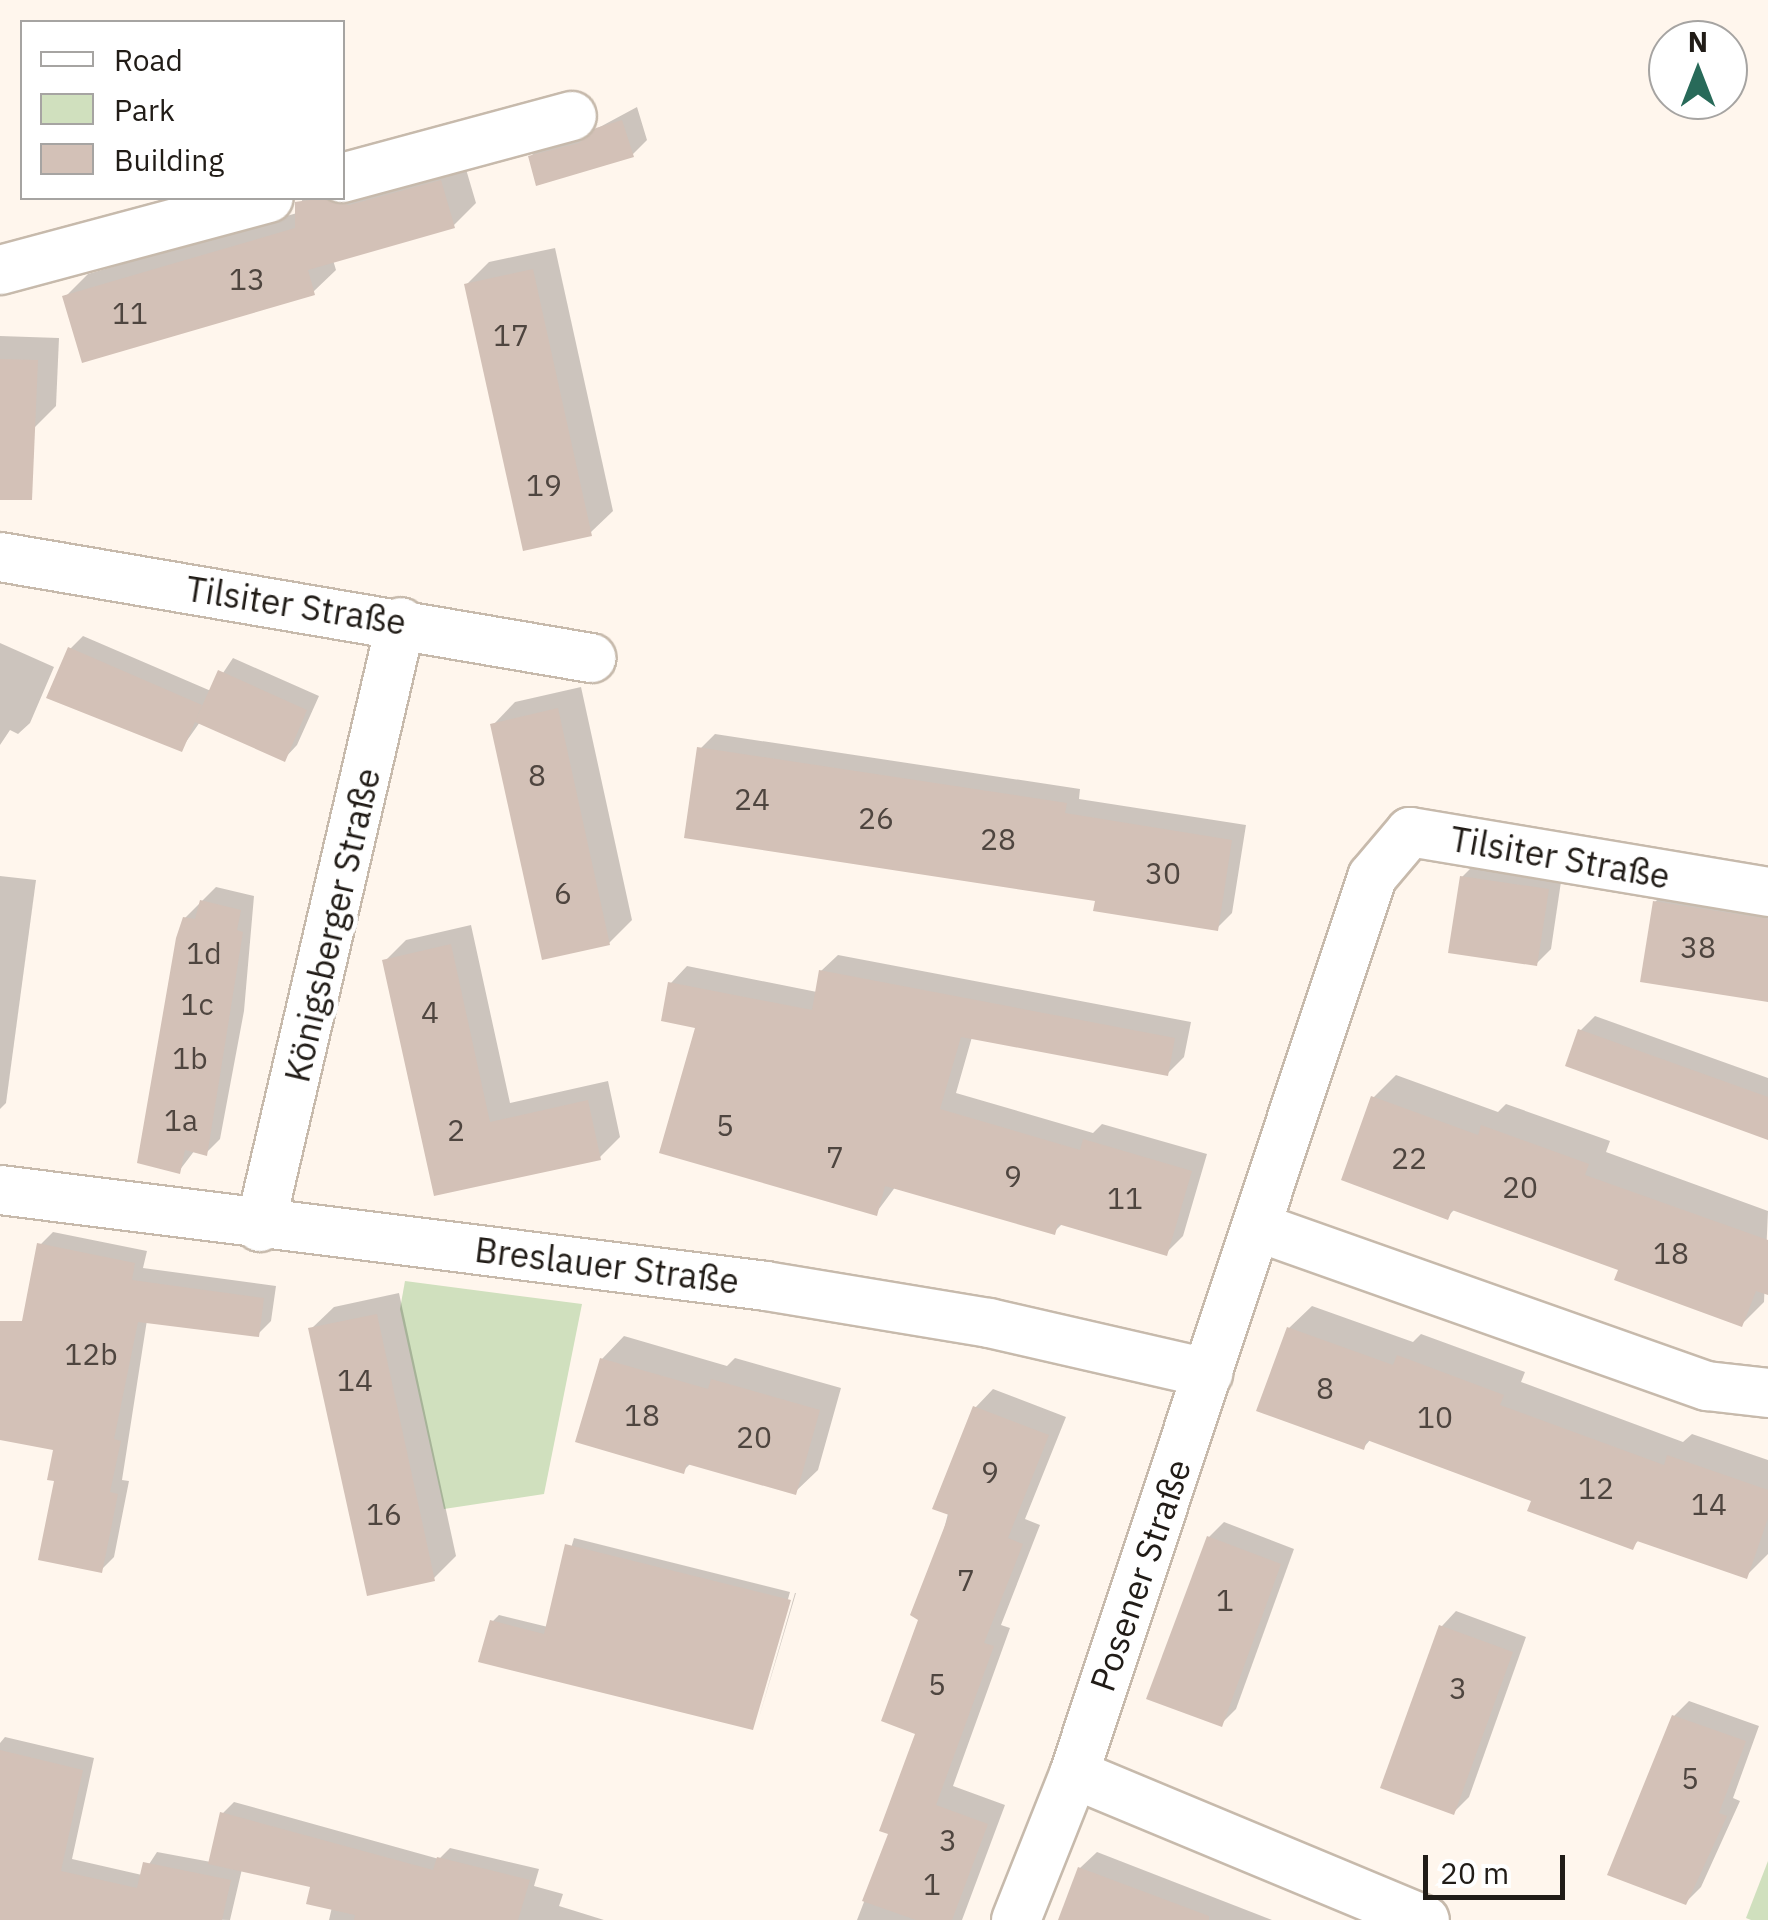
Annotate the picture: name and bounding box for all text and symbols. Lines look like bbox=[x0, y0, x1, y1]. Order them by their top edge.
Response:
legend bbox=[20, 20, 345, 200]
north arrow bbox=[1648, 20, 1748, 120]
text: N bbox=[1688, 23, 1708, 60]
text: Road bbox=[114, 40, 183, 79]
text: Park bbox=[114, 90, 175, 129]
text: Building bbox=[114, 140, 224, 179]
house number: 13 bbox=[229, 261, 265, 297]
house number: 11 bbox=[112, 295, 148, 331]
house number: 17 bbox=[493, 317, 529, 353]
house number: 19 bbox=[526, 467, 562, 503]
street label: Tilsiter Straße bbox=[183, 567, 409, 643]
house number: 8 bbox=[528, 757, 546, 793]
street label: Königsberger Straße bbox=[275, 764, 389, 1086]
house number: 24 bbox=[734, 781, 770, 817]
house number: 26 bbox=[858, 800, 894, 836]
street label: Tilsiter Straße bbox=[1447, 817, 1673, 897]
house number: 28 bbox=[980, 821, 1016, 857]
house number: 30 bbox=[1145, 855, 1181, 891]
house number: 6 bbox=[554, 875, 572, 911]
house number: 38 bbox=[1680, 929, 1716, 965]
house number: 1d bbox=[186, 935, 222, 971]
house number: 1c bbox=[180, 986, 214, 1022]
house number: 4 bbox=[421, 994, 439, 1030]
house number: 1b bbox=[172, 1040, 208, 1076]
house number: 1a bbox=[164, 1102, 198, 1138]
house number: 5 bbox=[716, 1107, 734, 1143]
house number: 2 bbox=[447, 1112, 465, 1148]
house number: 7 bbox=[826, 1139, 844, 1175]
house number: 22 bbox=[1391, 1140, 1427, 1176]
house number: 9 bbox=[1004, 1158, 1022, 1194]
house number: 20 bbox=[1502, 1169, 1538, 1205]
house number: 11 bbox=[1107, 1180, 1143, 1216]
street label: Breslauer Straße bbox=[473, 1228, 741, 1302]
house number: 18 bbox=[1653, 1235, 1689, 1271]
house number: 12b bbox=[64, 1336, 118, 1372]
house number: 14 bbox=[337, 1362, 373, 1398]
house number: 8 bbox=[1316, 1370, 1334, 1406]
house number: 18 bbox=[624, 1397, 660, 1433]
house number: 10 bbox=[1417, 1399, 1453, 1435]
house number: 20 bbox=[736, 1419, 772, 1455]
house number: 9 bbox=[981, 1454, 999, 1490]
street label: Posener Straße bbox=[1081, 1454, 1199, 1696]
house number: 12 bbox=[1578, 1470, 1614, 1506]
house number: 14 bbox=[1691, 1486, 1727, 1522]
house number: 16 bbox=[366, 1496, 402, 1532]
house number: 7 bbox=[957, 1562, 975, 1598]
house number: 1 bbox=[1216, 1582, 1234, 1618]
house number: 5 bbox=[928, 1666, 946, 1702]
house number: 3 bbox=[1449, 1670, 1467, 1706]
house number: 5 bbox=[1681, 1760, 1699, 1796]
house number: 3 bbox=[939, 1822, 957, 1858]
scale bar bbox=[1428, 1835, 1570, 1897]
text: 20 m bbox=[1440, 1853, 1509, 1892]
house number: 1 bbox=[923, 1866, 941, 1902]

